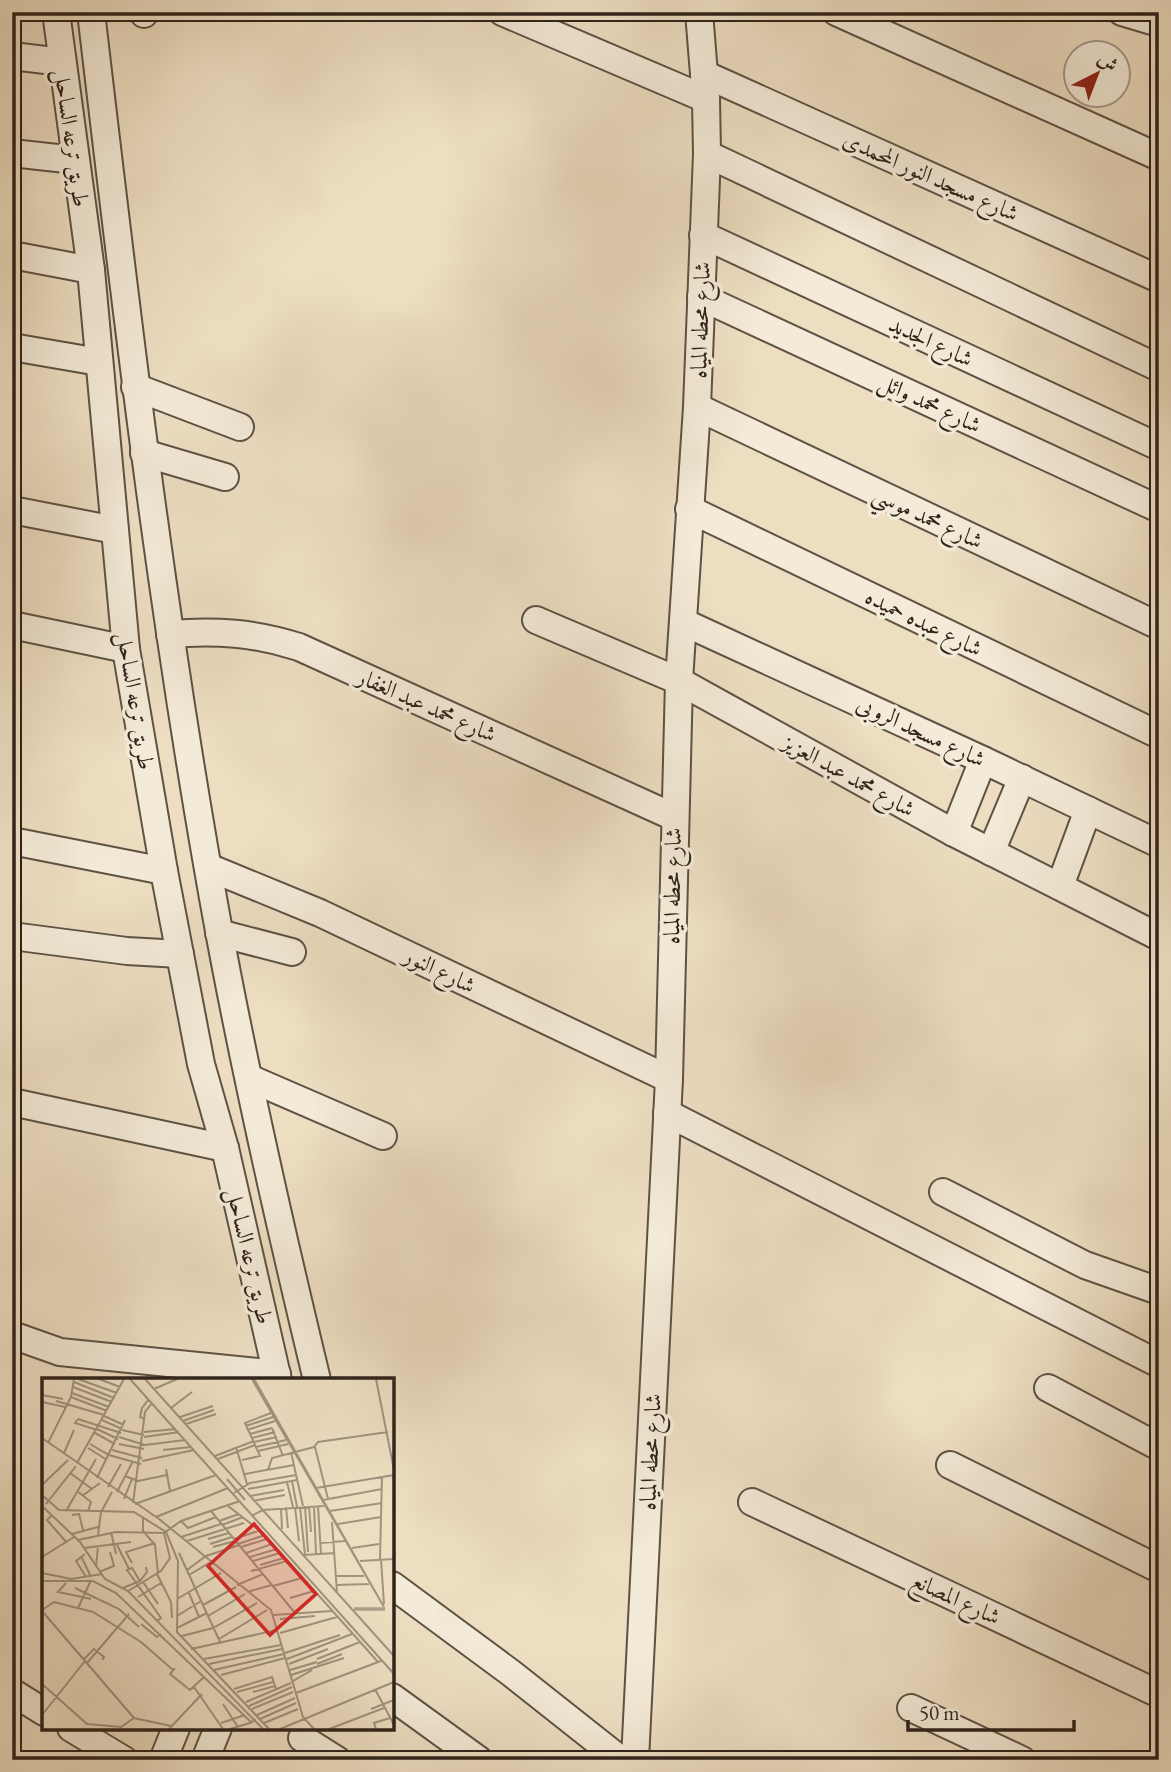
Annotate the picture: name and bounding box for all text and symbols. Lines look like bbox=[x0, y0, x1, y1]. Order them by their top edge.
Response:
north arrow bbox=[1062, 38, 1132, 108]
text: ش bbox=[1093, 46, 1123, 77]
street label: طريق ترعه الساحل bbox=[45, 67, 97, 209]
street label: شارع مسجد النور المحمدى bbox=[836, 124, 1024, 233]
street label: شارع محطه المياه bbox=[683, 261, 722, 379]
street label: شارع الجديد bbox=[882, 308, 978, 378]
street label: شارع محمد وائل bbox=[872, 366, 986, 444]
street label: شارع محمد موسي bbox=[865, 478, 988, 562]
street label: شارع عبده حميده bbox=[858, 581, 988, 668]
street label: طريق ترعه الساحل bbox=[108, 630, 162, 772]
street label: شارع محمد عبد الغفار bbox=[349, 660, 501, 754]
street label: شارع مسجد الروبى bbox=[850, 688, 990, 778]
street label: شارع محمد عبد العزيز bbox=[773, 725, 921, 828]
street label: شارع محطه المياه bbox=[656, 827, 693, 945]
street label: شارع النور bbox=[395, 939, 481, 1005]
street label: طريق ترعه الساحل bbox=[218, 1185, 280, 1328]
inset map bbox=[42, 1378, 394, 1730]
street label: شارع محطه المياه bbox=[632, 1393, 673, 1511]
street label: شارع المصانع bbox=[904, 1564, 1006, 1637]
scale bar bbox=[908, 1688, 1075, 1732]
text: 50 m bbox=[919, 1699, 960, 1726]

